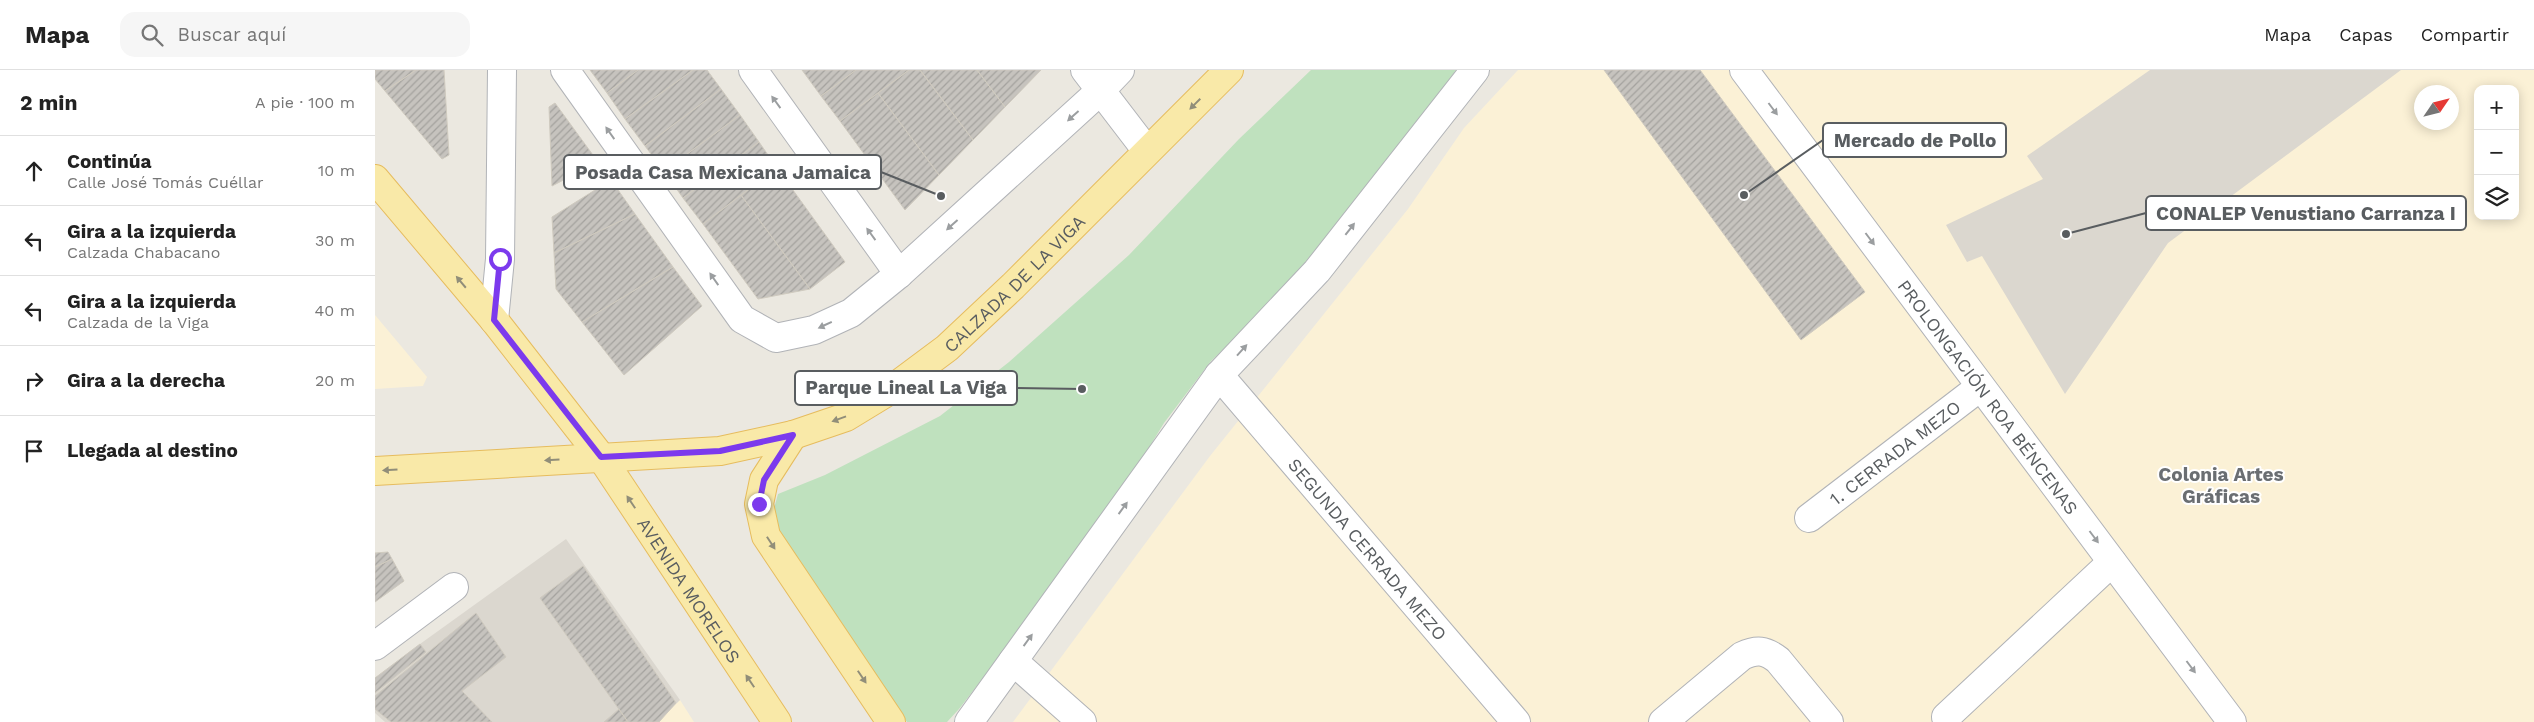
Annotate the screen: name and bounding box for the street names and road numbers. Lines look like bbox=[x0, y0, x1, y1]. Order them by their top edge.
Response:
street label: CALZADA DE LA VIGA bbox=[939, 210, 1089, 356]
street label: PROLONGACIÓN ROA BÉNCENAS bbox=[1894, 275, 2083, 518]
street label: 1. CERRADA MEZO bbox=[1825, 396, 1964, 509]
street label: SEGUNDA CERRADA MEZO bbox=[1284, 454, 1452, 644]
street label: AVENIDA MORELOS bbox=[634, 513, 745, 667]

